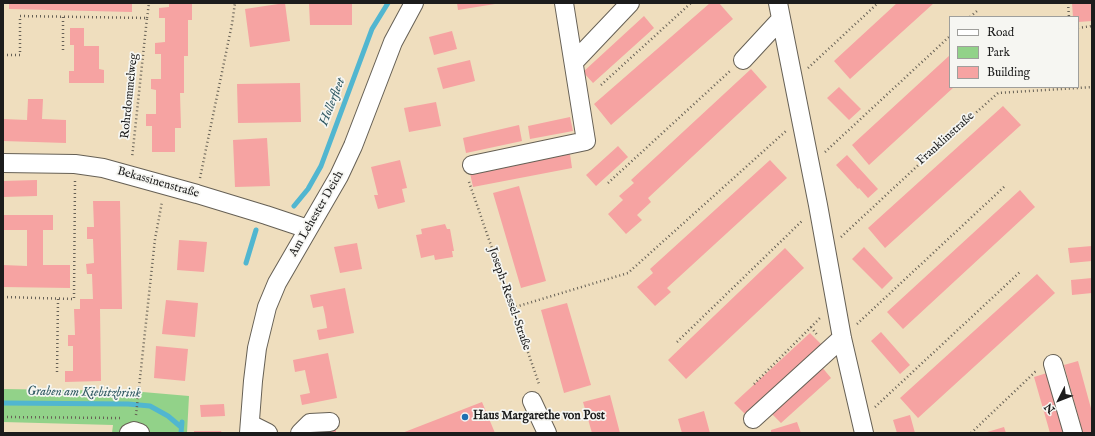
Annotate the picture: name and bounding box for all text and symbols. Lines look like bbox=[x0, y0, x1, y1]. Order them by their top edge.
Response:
legend bbox=[949, 16, 1079, 88]
text: Road bbox=[987, 25, 1014, 40]
text: Park bbox=[987, 45, 1010, 60]
street label: Rohrdommelweg bbox=[118, 52, 142, 140]
text: Building bbox=[987, 65, 1030, 80]
water label: Hollerfleet bbox=[317, 76, 349, 128]
street label: Franklinstraße bbox=[914, 109, 978, 169]
street label: Bekassinenstraße bbox=[115, 164, 201, 202]
street label: Am Lehester Deich bbox=[287, 169, 347, 259]
street label: Joseph-Ressel-Straße bbox=[485, 246, 533, 352]
north arrow bbox=[1039, 380, 1079, 420]
water label: Graben am Kiebitzbrink bbox=[27, 384, 141, 402]
text: N bbox=[1042, 400, 1058, 416]
place label: Haus Margarethe von Post bbox=[473, 410, 605, 424]
marker: Haus Margarethe von Post bbox=[460, 412, 470, 422]

